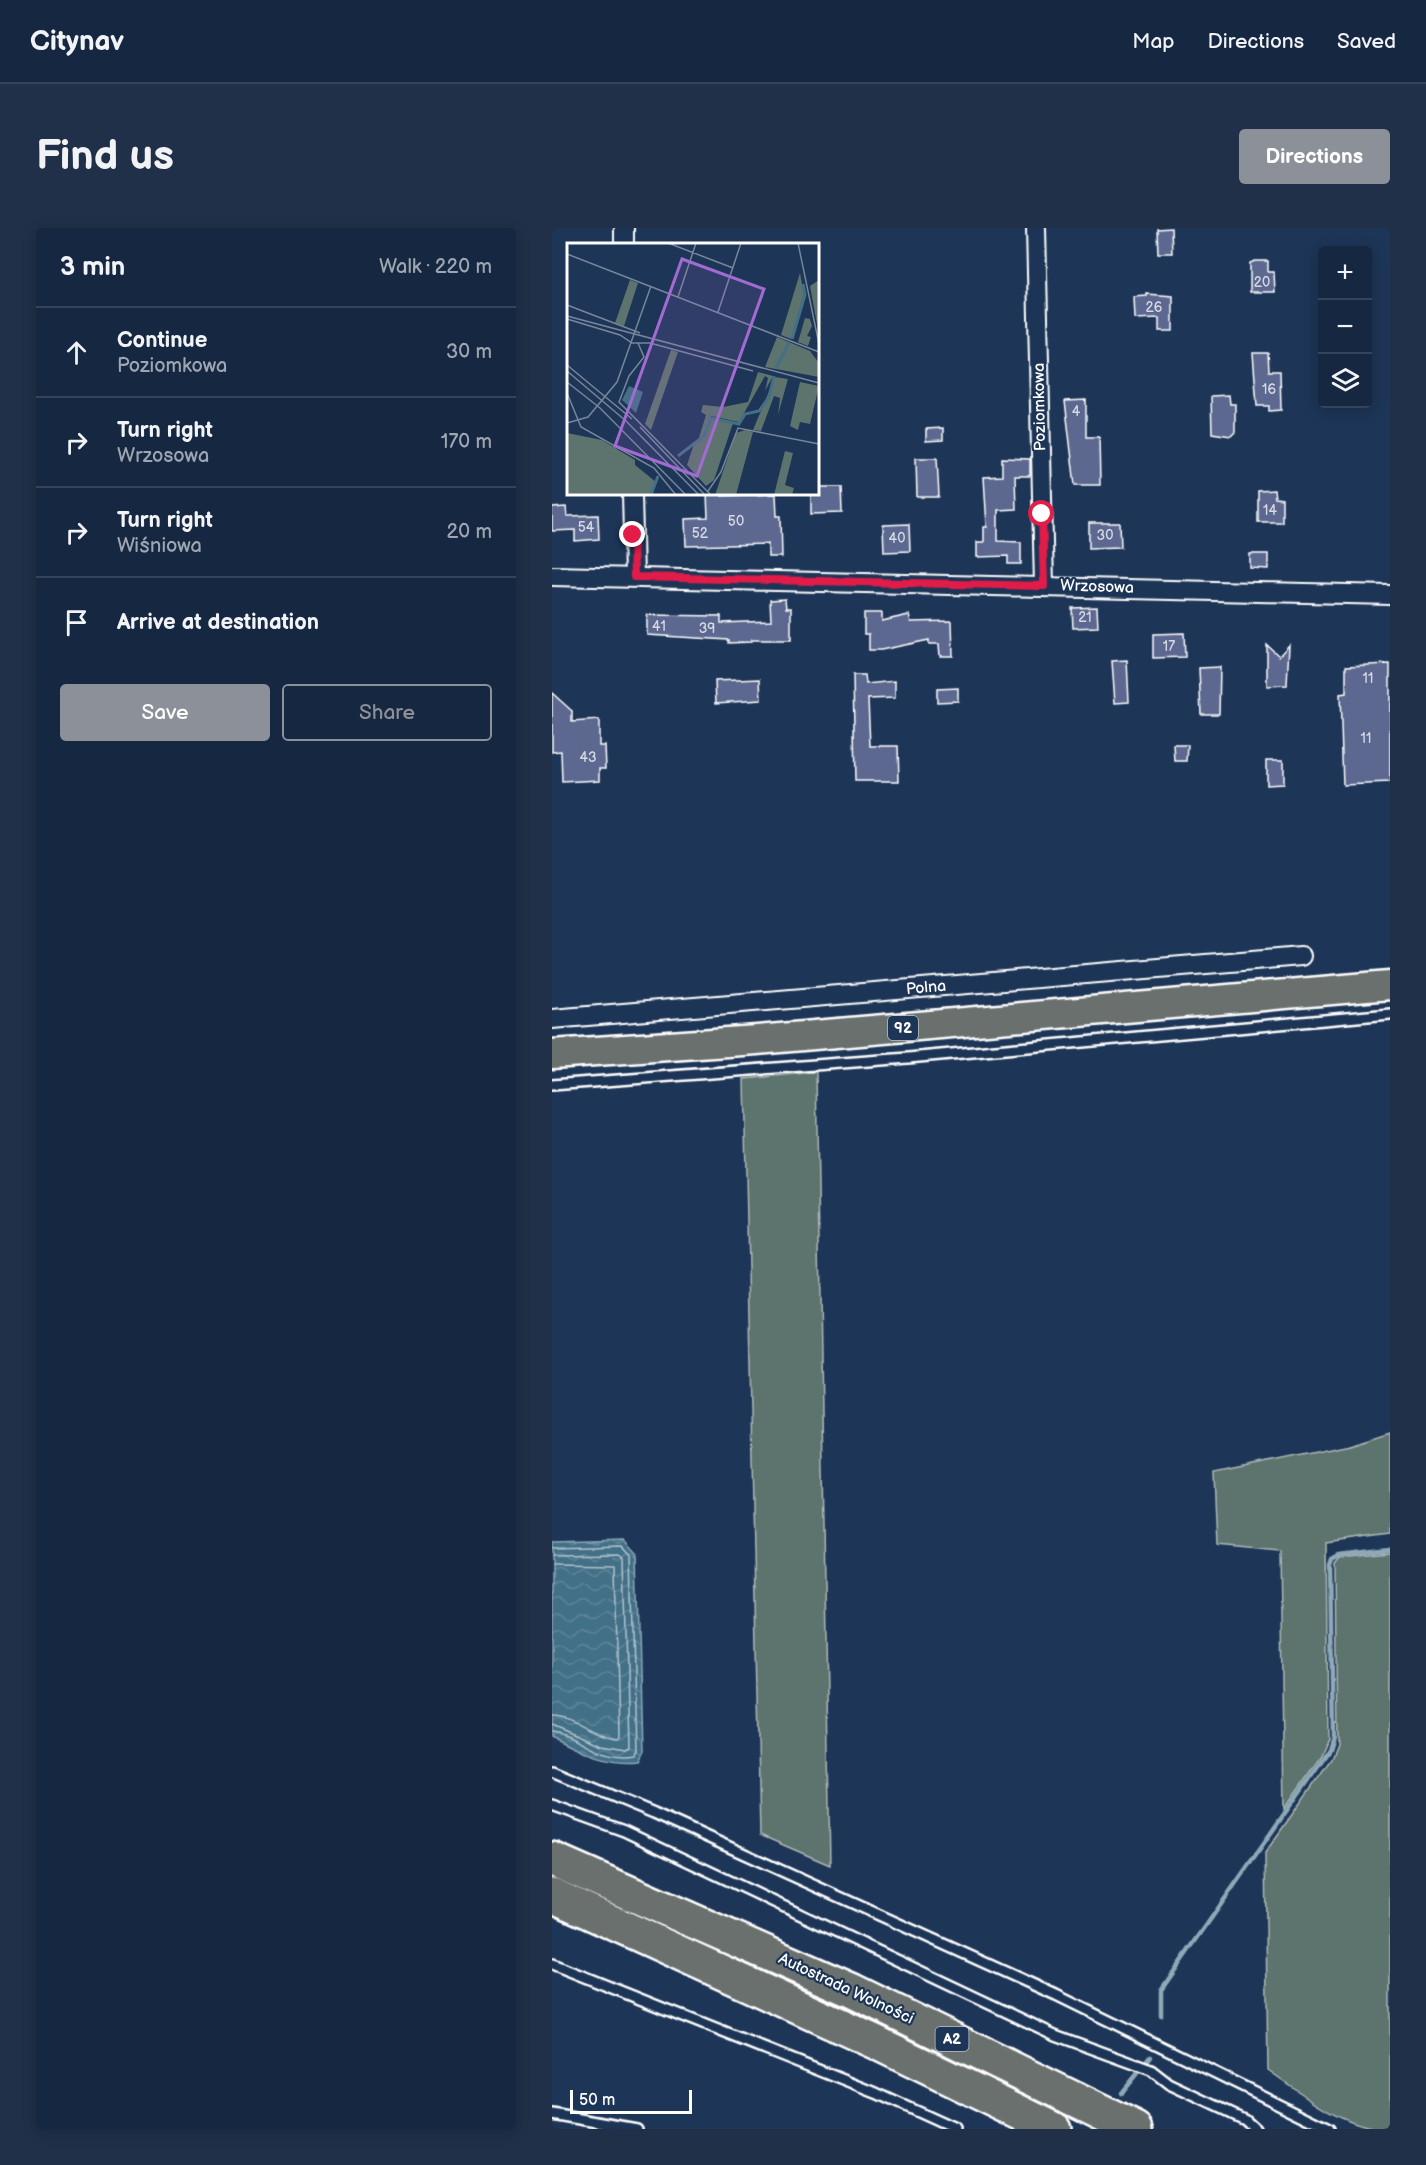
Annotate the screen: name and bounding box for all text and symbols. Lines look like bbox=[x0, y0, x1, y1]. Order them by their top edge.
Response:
text: Citynav bbox=[30, 25, 124, 58]
text: Map bbox=[1132, 29, 1175, 54]
text: Directions bbox=[1208, 29, 1304, 54]
text: Saved bbox=[1337, 29, 1396, 54]
button: Directions bbox=[1239, 129, 1390, 184]
text: Find us bbox=[36, 131, 174, 182]
inset map bbox=[567, 243, 819, 495]
map controls bbox=[1318, 246, 1372, 408]
button: + bbox=[1318, 246, 1372, 300]
text: 3 min bbox=[60, 252, 125, 283]
text: Walk · 220 m bbox=[379, 255, 492, 279]
house number: 20 bbox=[1254, 274, 1270, 291]
house number: 26 bbox=[1146, 299, 1163, 316]
button: − bbox=[1318, 300, 1372, 354]
text: Continue bbox=[117, 327, 207, 354]
icon: ahead bbox=[60, 336, 93, 369]
text: 30 m bbox=[446, 340, 492, 364]
text: Poziomkowa bbox=[117, 354, 227, 378]
button: layers bbox=[1318, 354, 1372, 408]
street label: Poziomkowa bbox=[1030, 363, 1050, 451]
house number: 16 bbox=[1262, 381, 1276, 398]
house number: 4 bbox=[1072, 403, 1081, 420]
text: Turn right bbox=[117, 417, 213, 444]
icon: right bbox=[60, 426, 93, 459]
text: 170 m bbox=[441, 430, 492, 454]
text: Wrzosowa bbox=[117, 444, 209, 468]
route start bbox=[1028, 500, 1054, 526]
house number: 14 bbox=[1263, 502, 1277, 519]
text: Turn right bbox=[117, 507, 213, 534]
house number: 50 bbox=[728, 513, 744, 530]
icon: right bbox=[60, 516, 93, 549]
house number: 54 bbox=[578, 519, 595, 536]
text: 20 m bbox=[447, 520, 492, 544]
route end bbox=[619, 521, 645, 547]
house number: 52 bbox=[692, 525, 709, 542]
house number: 30 bbox=[1097, 527, 1113, 544]
house number: 40 bbox=[889, 530, 905, 547]
text: Wiśniowa bbox=[117, 534, 202, 558]
street label: Wrzosowa bbox=[1060, 576, 1134, 598]
icon: arrive bbox=[60, 606, 93, 639]
text: Arrive at destination bbox=[117, 609, 319, 636]
house number: 21 bbox=[1078, 609, 1092, 626]
house number: 41 bbox=[652, 618, 666, 635]
house number: 39 bbox=[699, 620, 715, 637]
house number: 17 bbox=[1163, 638, 1175, 655]
house number: 11 bbox=[1363, 670, 1373, 687]
button: Save bbox=[60, 684, 270, 741]
button: Share bbox=[282, 684, 492, 741]
house number: 11 bbox=[1361, 730, 1371, 747]
house number: 43 bbox=[579, 749, 597, 766]
street label: Polna bbox=[905, 977, 947, 999]
road number: 92 bbox=[888, 1016, 918, 1040]
street label: Autostrada Wolności bbox=[775, 1949, 917, 2029]
road number: A2 bbox=[936, 2027, 968, 2051]
scale bar bbox=[570, 2087, 692, 2114]
text: 50 m bbox=[579, 2091, 615, 2110]

